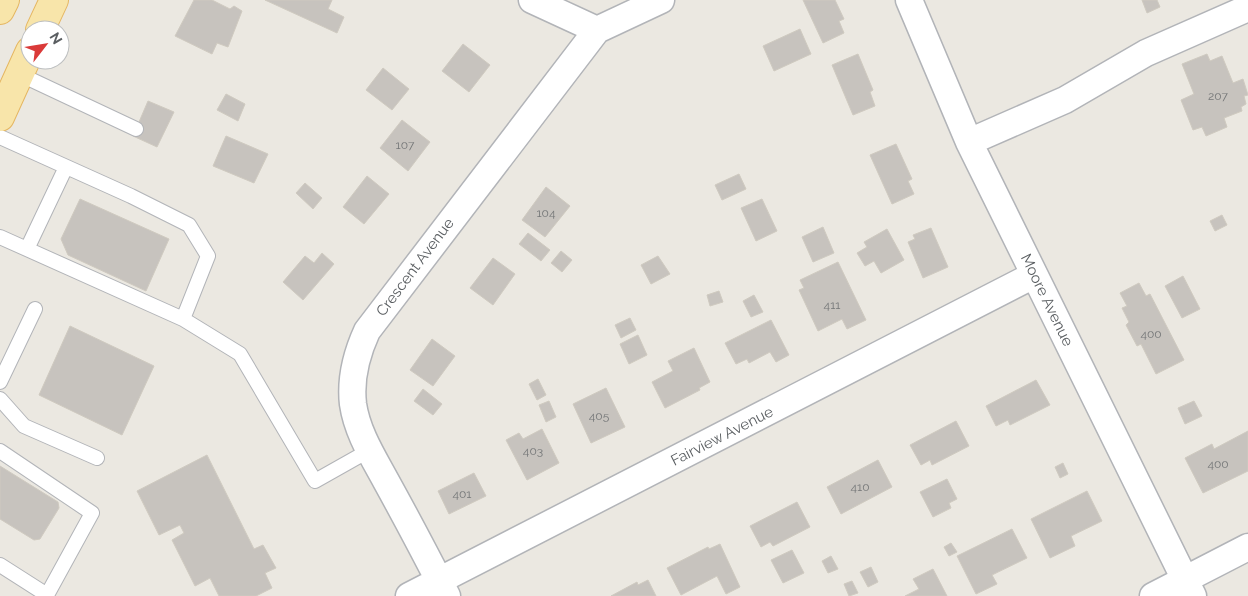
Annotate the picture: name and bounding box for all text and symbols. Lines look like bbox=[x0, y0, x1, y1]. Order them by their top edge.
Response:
north arrow bbox=[20, 20, 70, 70]
text: N bbox=[47, 30, 66, 47]
house number: 207 bbox=[1208, 89, 1229, 103]
house number: 107 bbox=[396, 138, 415, 152]
house number: 104 bbox=[536, 206, 556, 220]
street label: Crescent Avenue bbox=[372, 214, 458, 320]
street label: Moore Avenue bbox=[1017, 251, 1077, 349]
house number: 411 bbox=[824, 298, 840, 312]
house number: 400 bbox=[1140, 327, 1162, 341]
street label: Fairview Avenue bbox=[668, 402, 776, 469]
house number: 405 bbox=[589, 409, 610, 423]
house number: 403 bbox=[523, 444, 543, 458]
house number: 400 bbox=[1207, 457, 1229, 471]
house number: 410 bbox=[850, 480, 870, 494]
house number: 401 bbox=[452, 487, 472, 501]

